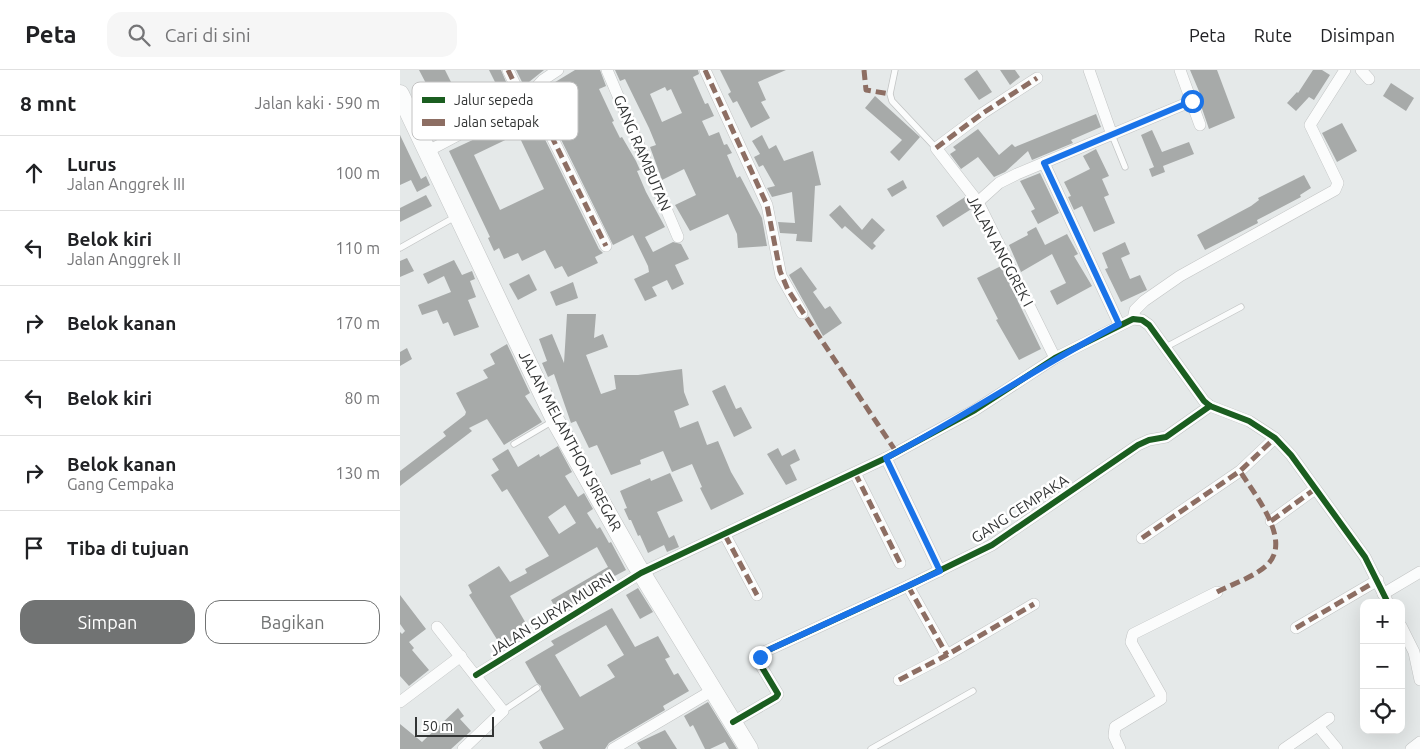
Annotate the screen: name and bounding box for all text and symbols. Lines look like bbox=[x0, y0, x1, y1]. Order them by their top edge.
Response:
search box bbox=[107, 12, 457, 57]
text: Peta bbox=[25, 21, 77, 48]
icon: search bbox=[125, 21, 153, 49]
text: Cari di sini bbox=[165, 24, 251, 46]
text: Peta bbox=[1189, 25, 1226, 45]
text: Rute bbox=[1254, 25, 1292, 45]
text: Disimpan bbox=[1320, 25, 1395, 45]
legend bbox=[412, 82, 578, 140]
route start bbox=[1181, 90, 1204, 113]
text: 8 mnt bbox=[20, 91, 76, 115]
text: Jalur sepeda bbox=[454, 92, 533, 108]
street label: GANG RAMBUTAN bbox=[610, 92, 675, 213]
text: Jalan kaki · 590 m bbox=[255, 94, 380, 112]
text: Jalan setapak bbox=[454, 114, 539, 130]
text: Lurus bbox=[67, 153, 116, 175]
icon: ahead bbox=[20, 159, 48, 187]
text: 100 m bbox=[335, 164, 380, 182]
text: Jalan Anggrek III bbox=[67, 175, 185, 193]
street label: JALAN ANGGREK I bbox=[964, 192, 1037, 309]
text: Belok kiri bbox=[67, 228, 152, 250]
icon: left bbox=[20, 234, 48, 262]
text: 110 m bbox=[335, 239, 380, 257]
text: Jalan Anggrek II bbox=[67, 250, 181, 268]
icon: right bbox=[20, 309, 48, 337]
text: Belok kanan bbox=[67, 312, 176, 334]
text: 170 m bbox=[335, 314, 380, 332]
street label: JALAN MELANTHON SIREGAR bbox=[516, 348, 625, 534]
icon: left bbox=[20, 384, 48, 412]
text: Belok kiri bbox=[67, 387, 152, 409]
text: 80 m bbox=[344, 389, 380, 407]
text: Belok kanan bbox=[67, 453, 176, 475]
icon: right bbox=[20, 459, 48, 487]
text: 130 m bbox=[335, 464, 380, 482]
street label: GANG CEMPAKA bbox=[968, 471, 1071, 546]
text: Gang Cempaka bbox=[67, 475, 174, 493]
icon: arrive bbox=[20, 534, 48, 562]
text: Tiba di tujuan bbox=[67, 537, 189, 559]
street label: JALAN SURYA MURNI bbox=[486, 568, 617, 659]
map controls bbox=[1360, 599, 1405, 734]
button: + bbox=[1360, 599, 1405, 644]
button: Simpan bbox=[20, 600, 195, 644]
button: Bagikan bbox=[205, 600, 380, 644]
button: − bbox=[1360, 644, 1405, 689]
route end bbox=[749, 646, 772, 669]
button: locate bbox=[1360, 689, 1405, 734]
scale bar bbox=[415, 714, 494, 737]
text: 50 m bbox=[422, 718, 453, 734]

